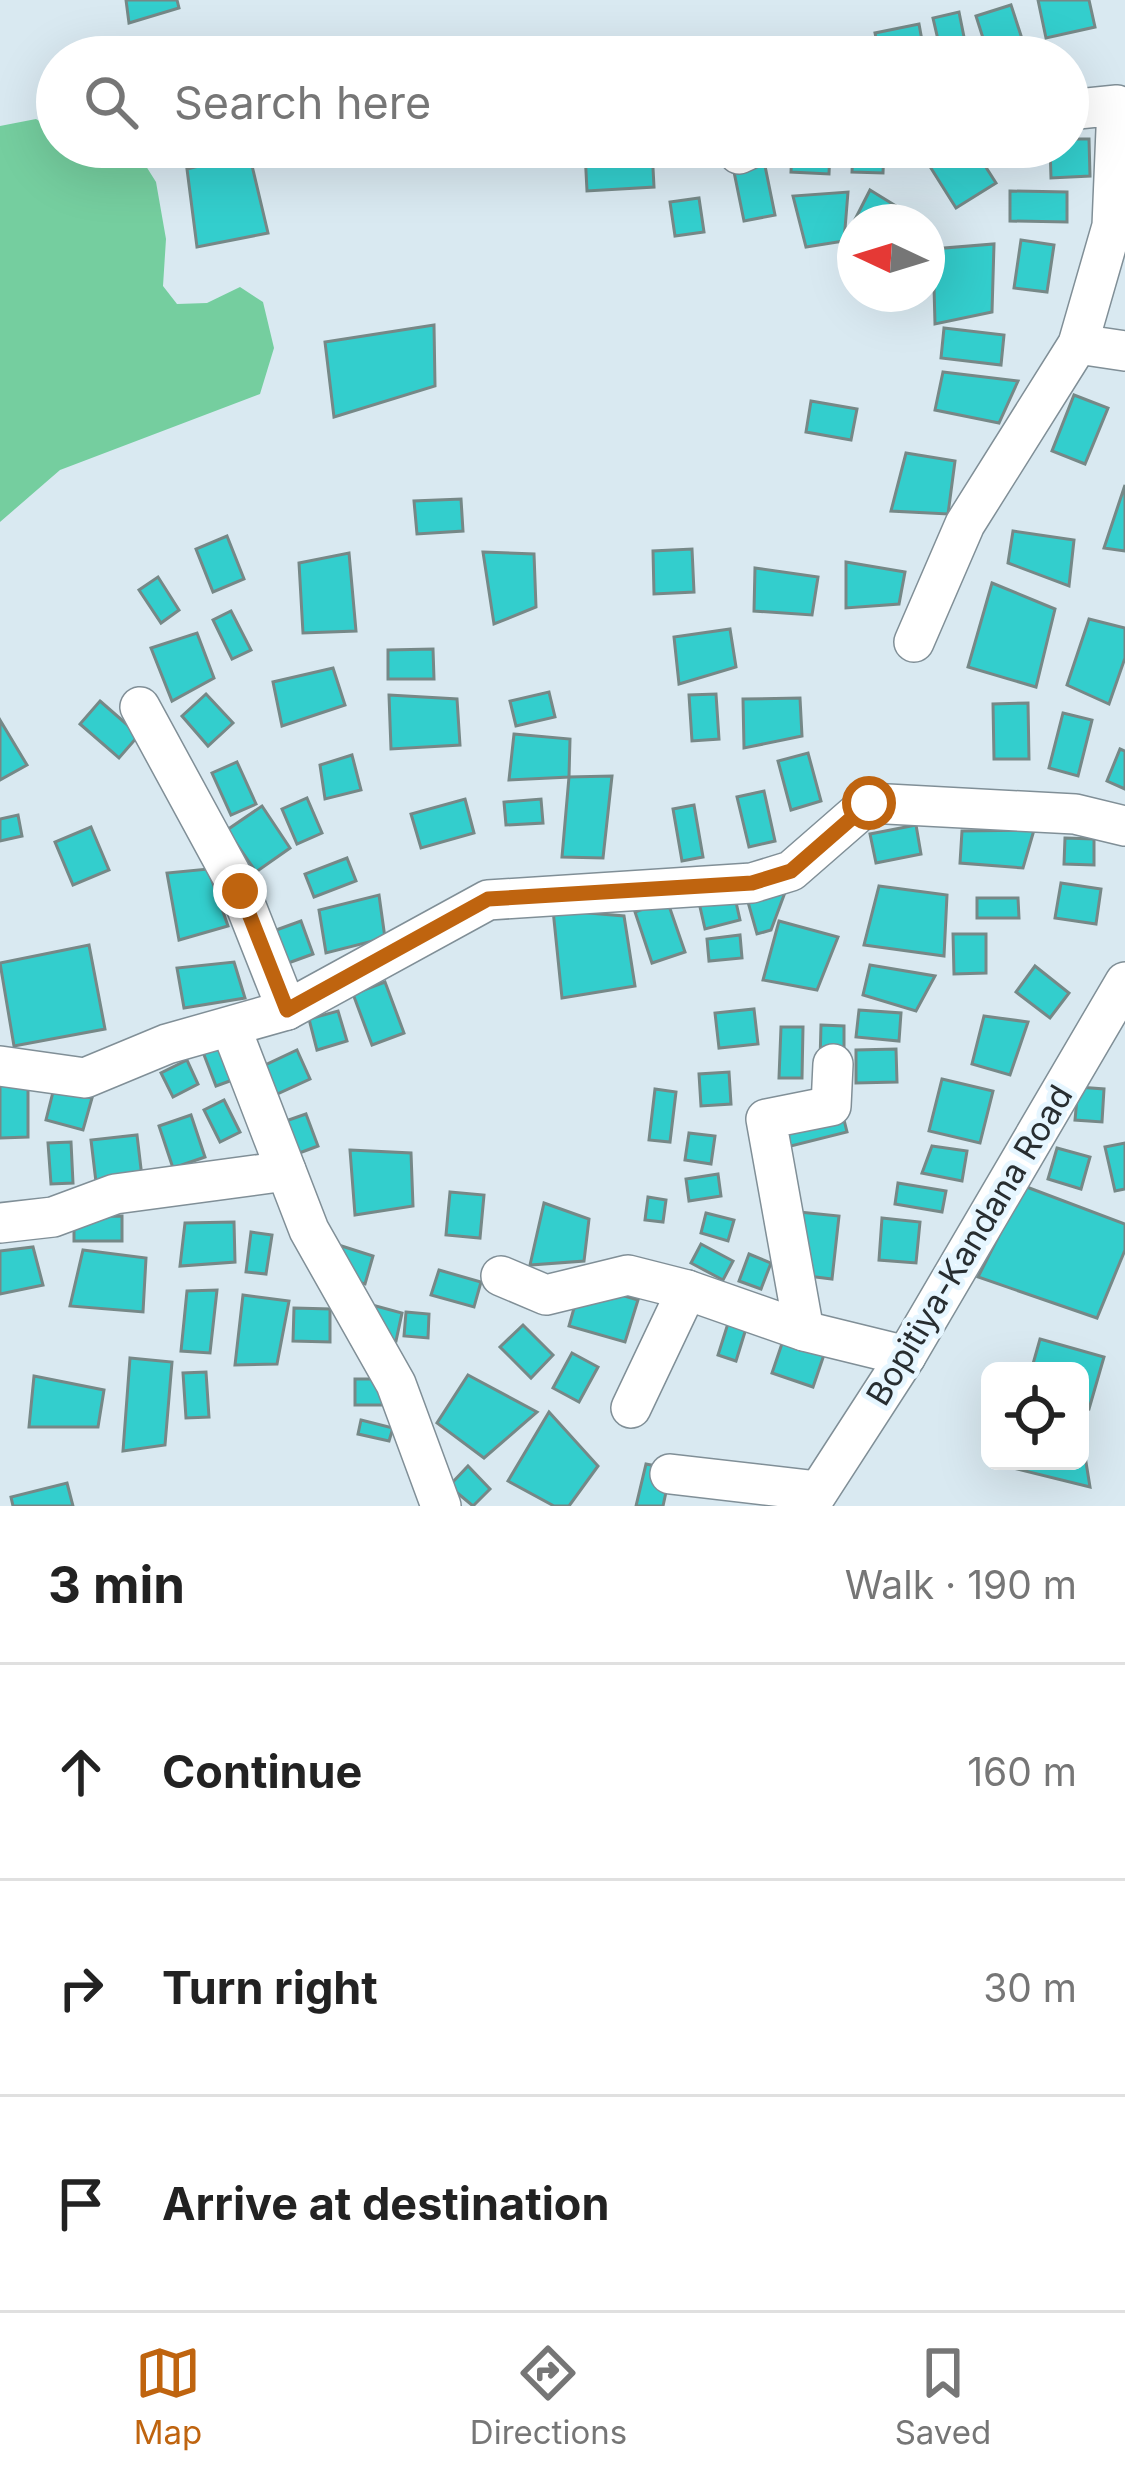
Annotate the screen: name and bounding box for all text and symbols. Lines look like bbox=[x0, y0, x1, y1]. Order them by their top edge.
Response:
search box bbox=[36, 36, 1089, 168]
icon: search bbox=[78, 69, 144, 135]
text: Search here bbox=[174, 75, 431, 130]
north arrow bbox=[837, 204, 945, 312]
route start bbox=[842, 776, 896, 830]
route end bbox=[213, 864, 267, 918]
street label: Bopitiya-Kandana Road bbox=[858, 1078, 1080, 1412]
map controls bbox=[981, 1362, 1089, 1470]
button: locate bbox=[981, 1362, 1089, 1470]
text: 3 min bbox=[48, 1554, 185, 1615]
text: Walk · 190 m bbox=[845, 1561, 1077, 1608]
icon: ahead bbox=[48, 1739, 114, 1805]
text: Continue bbox=[162, 1744, 362, 1799]
text: 160 m bbox=[967, 1748, 1077, 1795]
icon: right bbox=[48, 1955, 114, 2021]
text: Turn right bbox=[162, 1960, 378, 2015]
text: 30 m bbox=[983, 1964, 1077, 2011]
icon: arrive bbox=[48, 2171, 114, 2237]
text: Arrive at destination bbox=[162, 2176, 609, 2231]
tab: Map bbox=[134, 2340, 202, 2452]
tab: Directions bbox=[470, 2340, 627, 2452]
tab: Saved bbox=[895, 2340, 991, 2452]

